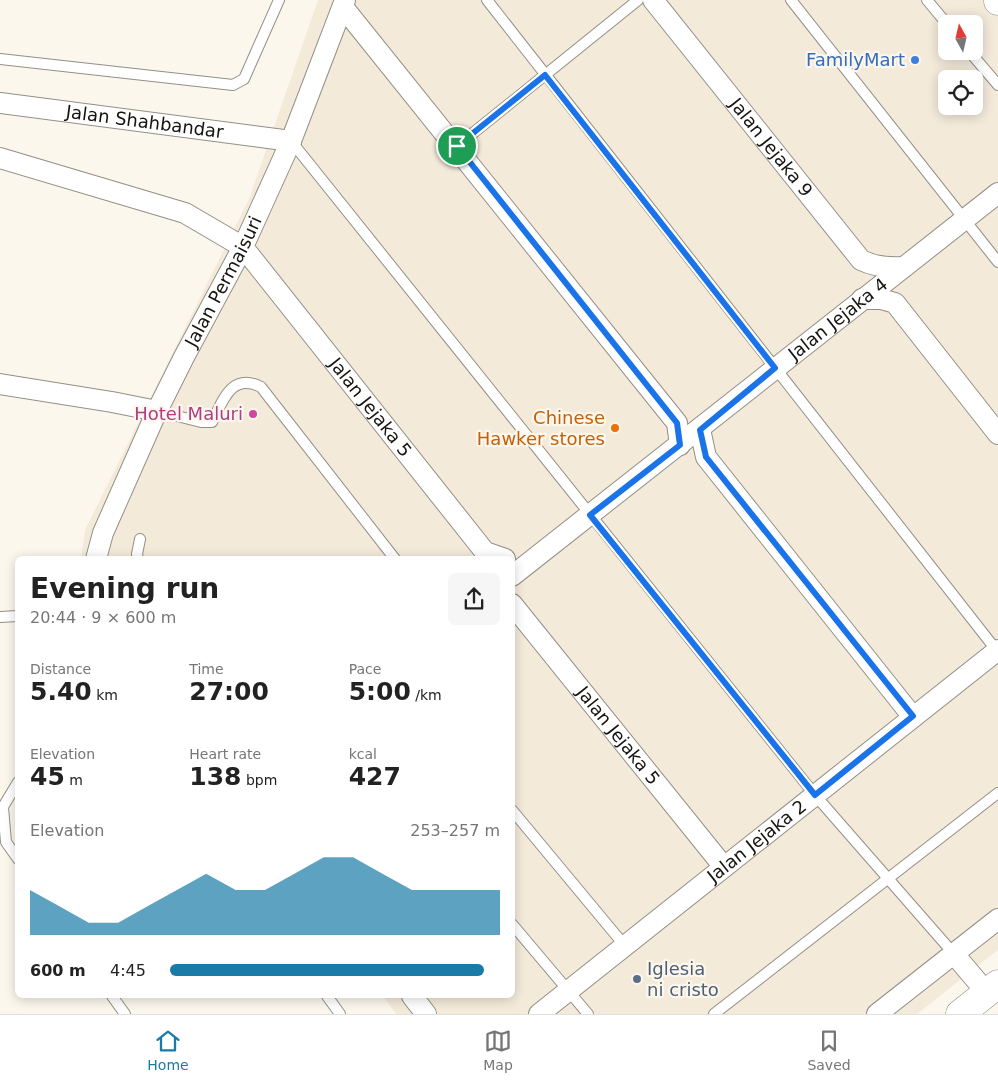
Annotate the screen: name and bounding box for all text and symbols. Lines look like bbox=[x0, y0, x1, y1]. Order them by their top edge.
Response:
north arrow bbox=[938, 15, 982, 60]
map controls bbox=[938, 15, 983, 115]
place label: FamilyMart bbox=[806, 49, 905, 70]
marker: FamilyMart bbox=[909, 54, 921, 66]
button: locate bbox=[938, 70, 983, 115]
street label: Jalan Jejaka 9 bbox=[725, 93, 817, 201]
street label: Jalan Shahbandar bbox=[64, 101, 225, 142]
pin bbox=[436, 125, 478, 167]
icon: arrive bbox=[443, 132, 471, 160]
street label: Jalan Permaisuri bbox=[180, 213, 266, 351]
street label: Jalan Jejaka 4 bbox=[783, 273, 891, 365]
street label: Jalan Jejaka 5 bbox=[324, 353, 416, 461]
place label: Hotel Maluri bbox=[134, 403, 243, 424]
place label: Chinese Hawker stores bbox=[477, 407, 605, 449]
marker: Hotel Maluri bbox=[247, 408, 259, 420]
marker: Chinese Hawker stores bbox=[609, 422, 621, 434]
text: Evening run bbox=[30, 572, 219, 605]
button: share bbox=[448, 573, 500, 625]
text: 20:44 · 9 × 600 m bbox=[30, 608, 176, 627]
text: Distance bbox=[30, 661, 91, 677]
text: Time bbox=[189, 661, 224, 677]
text: Pace bbox=[349, 661, 381, 677]
text: 5.40 bbox=[30, 677, 92, 706]
text: 27:00 bbox=[189, 677, 269, 706]
text: 5:00 bbox=[349, 677, 411, 706]
street label: Jalan Jejaka 5 bbox=[572, 681, 664, 789]
text: km bbox=[92, 687, 118, 703]
text: /km bbox=[411, 687, 442, 703]
text: Elevation bbox=[30, 746, 95, 762]
text: Heart rate bbox=[189, 746, 261, 762]
text: kcal bbox=[349, 746, 377, 762]
text: 45 bbox=[30, 762, 65, 791]
text: 138 bbox=[189, 762, 242, 791]
text: 427 bbox=[349, 762, 401, 791]
text: m bbox=[65, 772, 83, 788]
text: bpm bbox=[242, 772, 277, 788]
street label: Jalan Jejaka 2 bbox=[702, 795, 810, 887]
text: Elevation bbox=[30, 821, 104, 840]
text: 253–257 m bbox=[410, 821, 500, 840]
place label: Iglesia ni cristo bbox=[647, 958, 719, 1000]
text: 600 m bbox=[30, 961, 86, 980]
text: 4:45 bbox=[110, 961, 146, 980]
marker: Iglesia ni cristo bbox=[631, 973, 643, 985]
tab: Home bbox=[147, 1027, 189, 1073]
tab: Map bbox=[483, 1027, 513, 1073]
tab: Saved bbox=[807, 1027, 851, 1073]

